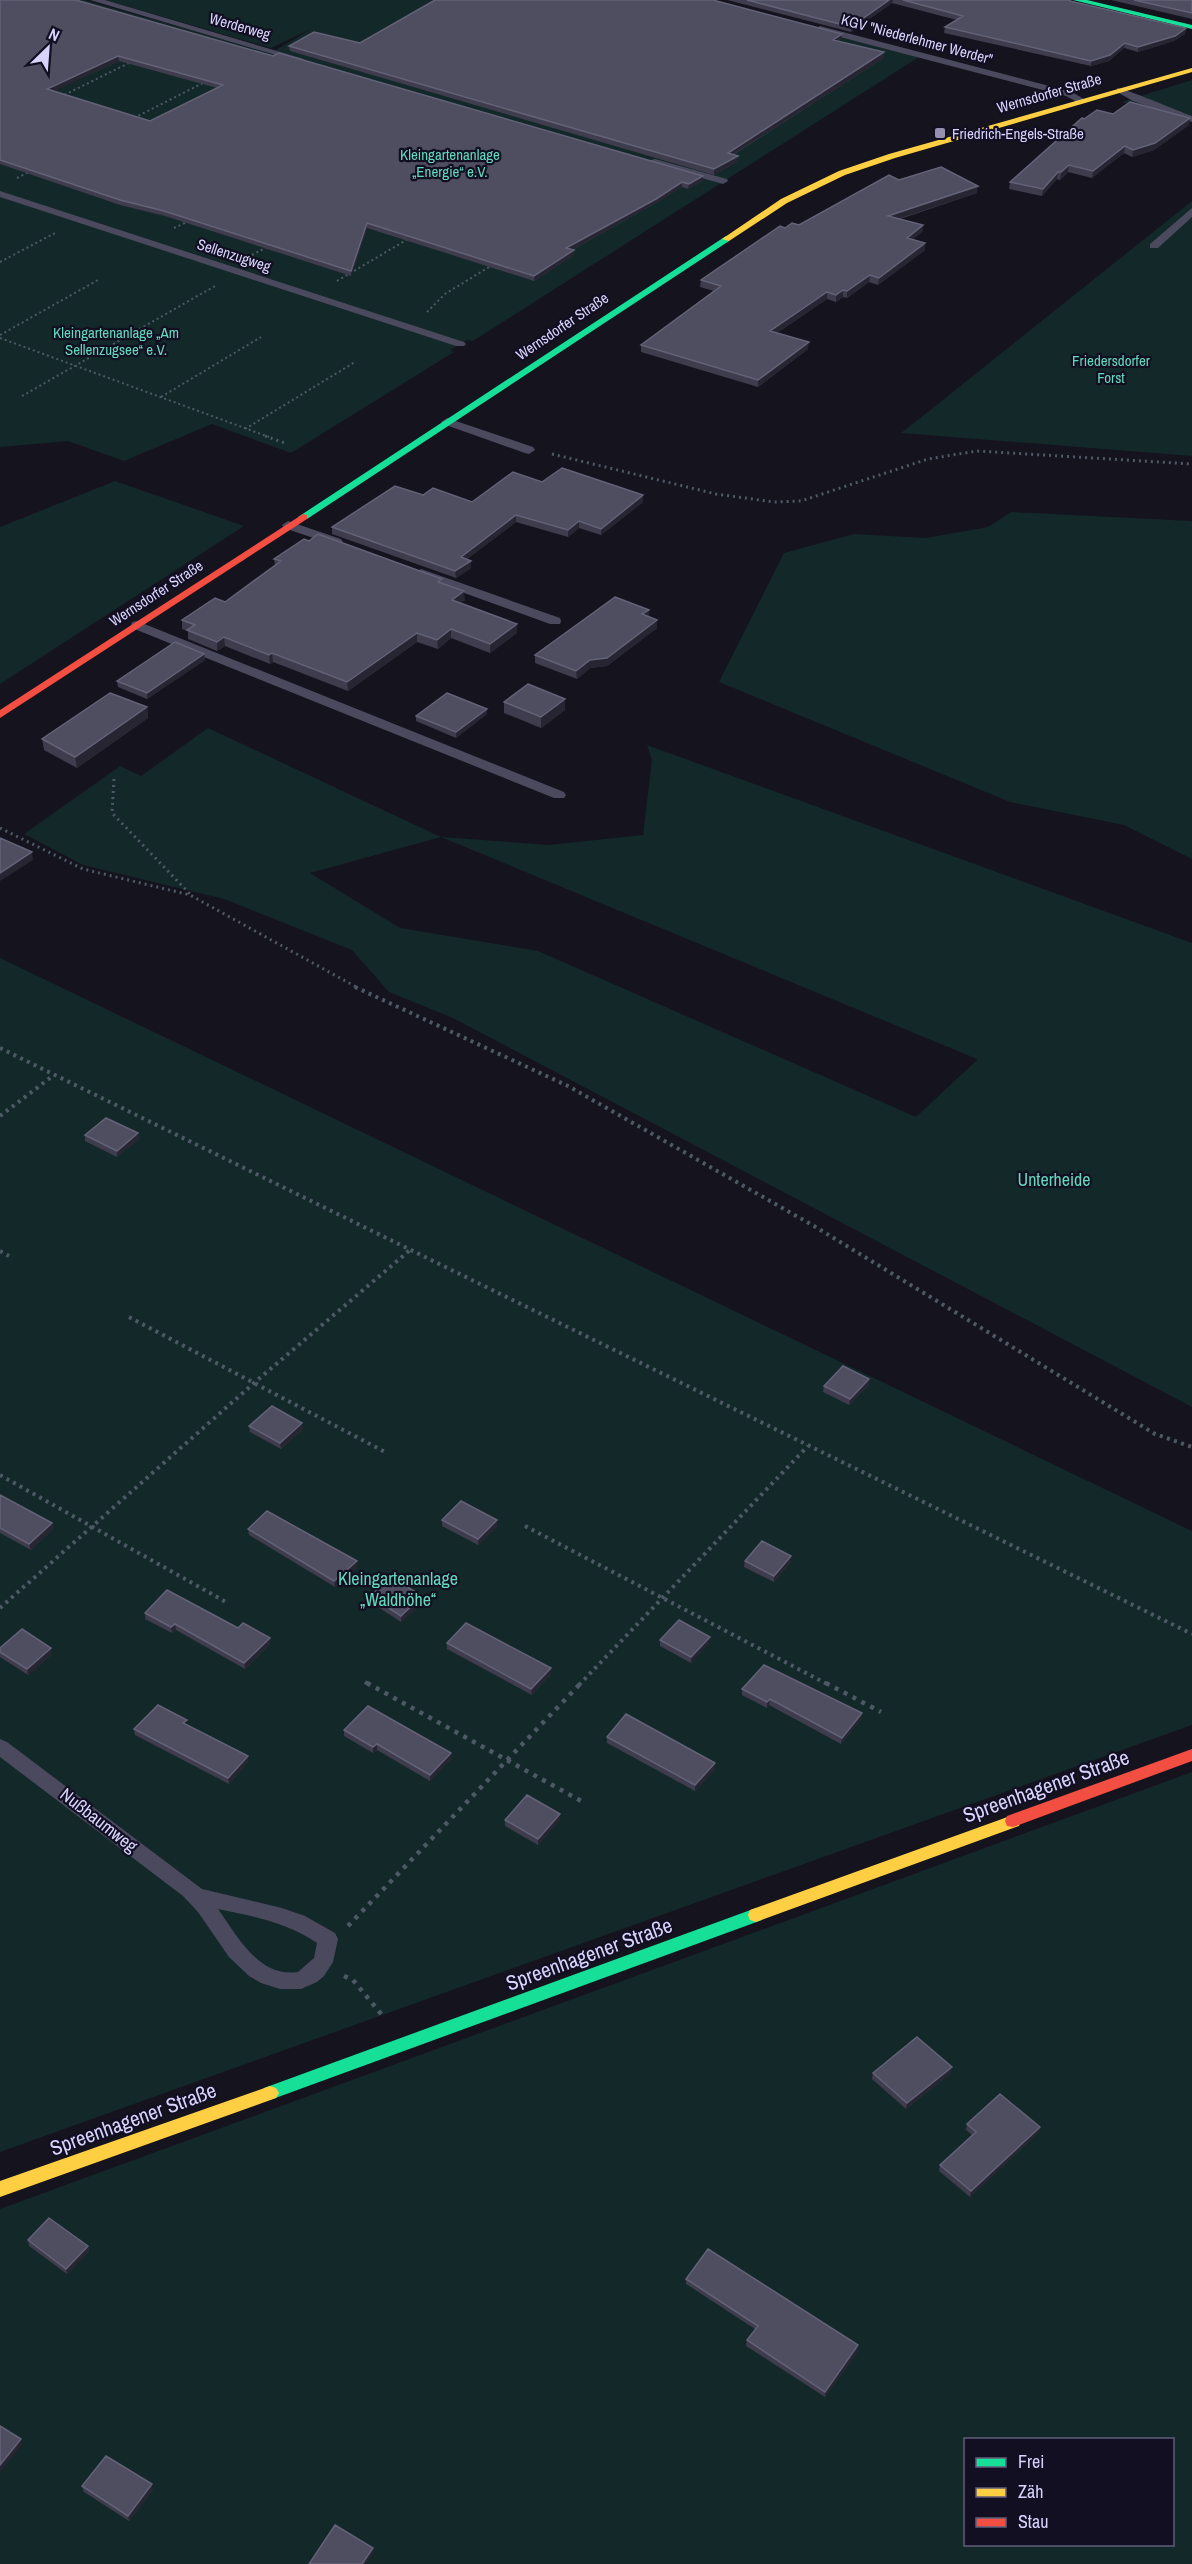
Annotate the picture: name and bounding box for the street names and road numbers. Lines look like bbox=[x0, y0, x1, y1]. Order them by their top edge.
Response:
street label: Werderweg bbox=[207, 7, 273, 45]
street label: KGV "Niederlehmer Werder" bbox=[839, 9, 995, 69]
street label: Wernsdorfer Straße bbox=[994, 68, 1104, 118]
street label: Sellenzugweg bbox=[194, 233, 274, 277]
street label: Wernsdorfer Straße bbox=[511, 287, 613, 365]
street label: Wernsdorfer Straße bbox=[105, 555, 207, 631]
street label: Spreenhagener Straße bbox=[959, 1742, 1133, 1830]
street label: Nußbaumweg bbox=[55, 1782, 144, 1859]
street label: Spreenhagener Straße bbox=[502, 1910, 676, 1998]
street label: Spreenhagener Straße bbox=[46, 2075, 220, 2163]

